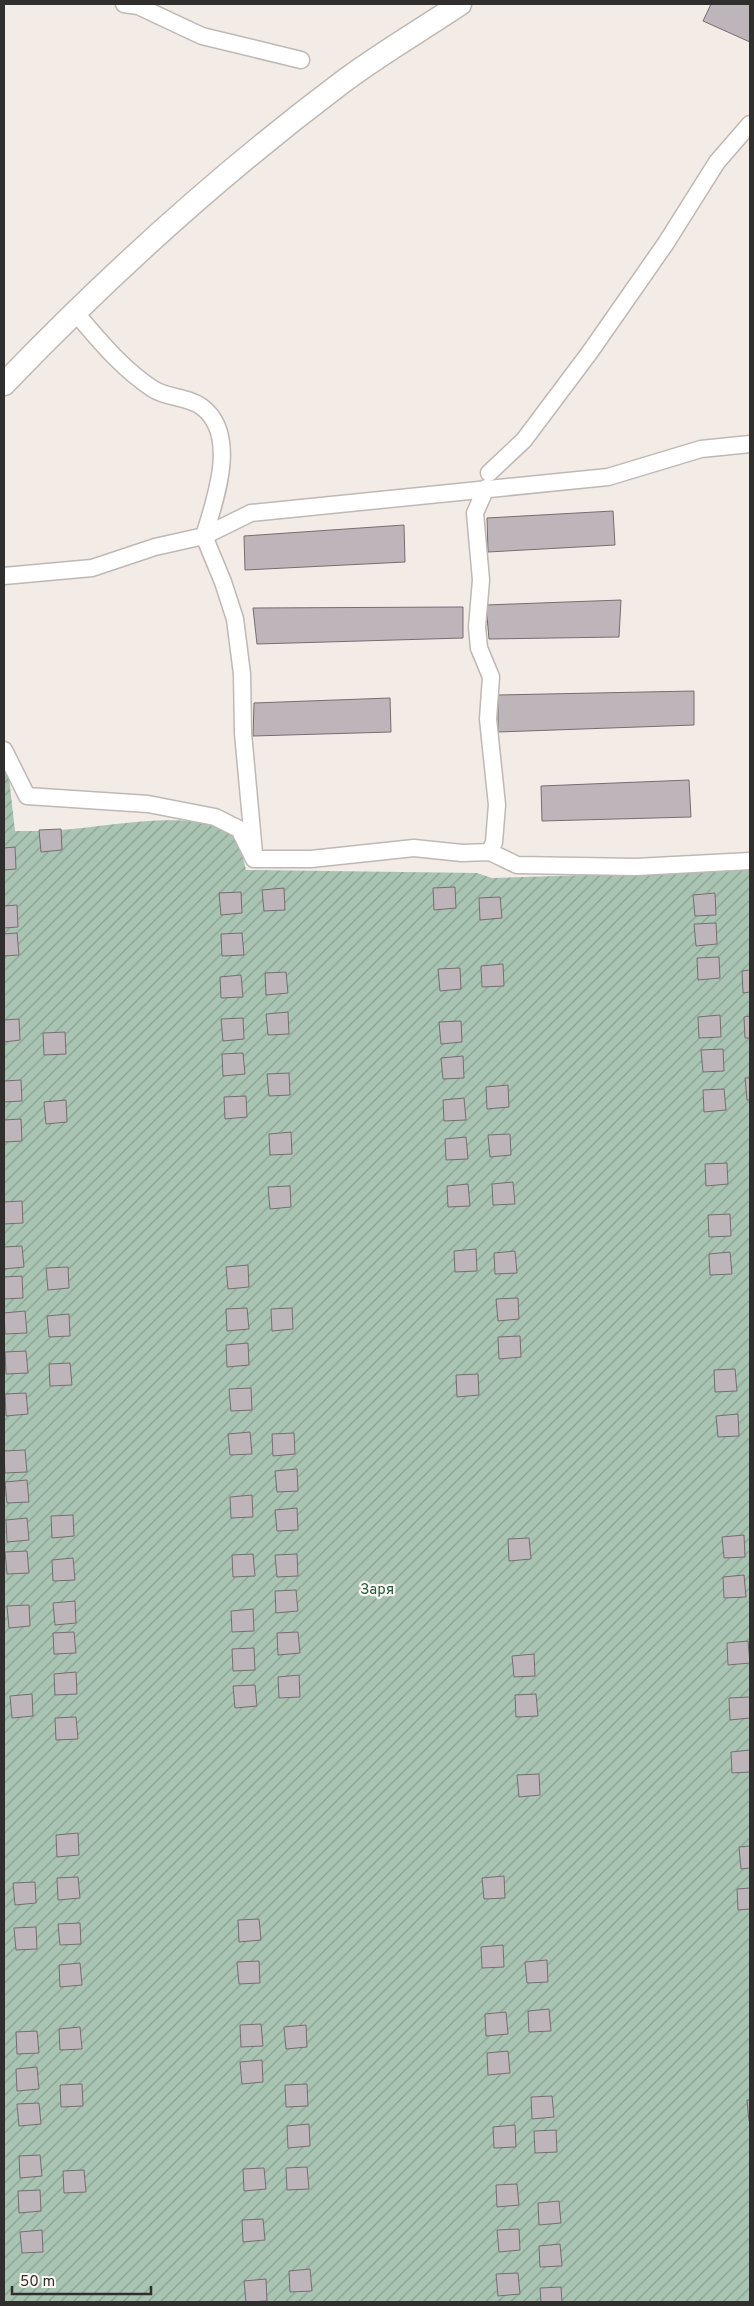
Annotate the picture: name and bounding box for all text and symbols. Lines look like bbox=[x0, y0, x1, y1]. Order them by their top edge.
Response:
park label: Заря bbox=[360, 1581, 394, 1600]
scale bar bbox=[12, 2264, 151, 2296]
text: 50 m bbox=[20, 2273, 55, 2292]

